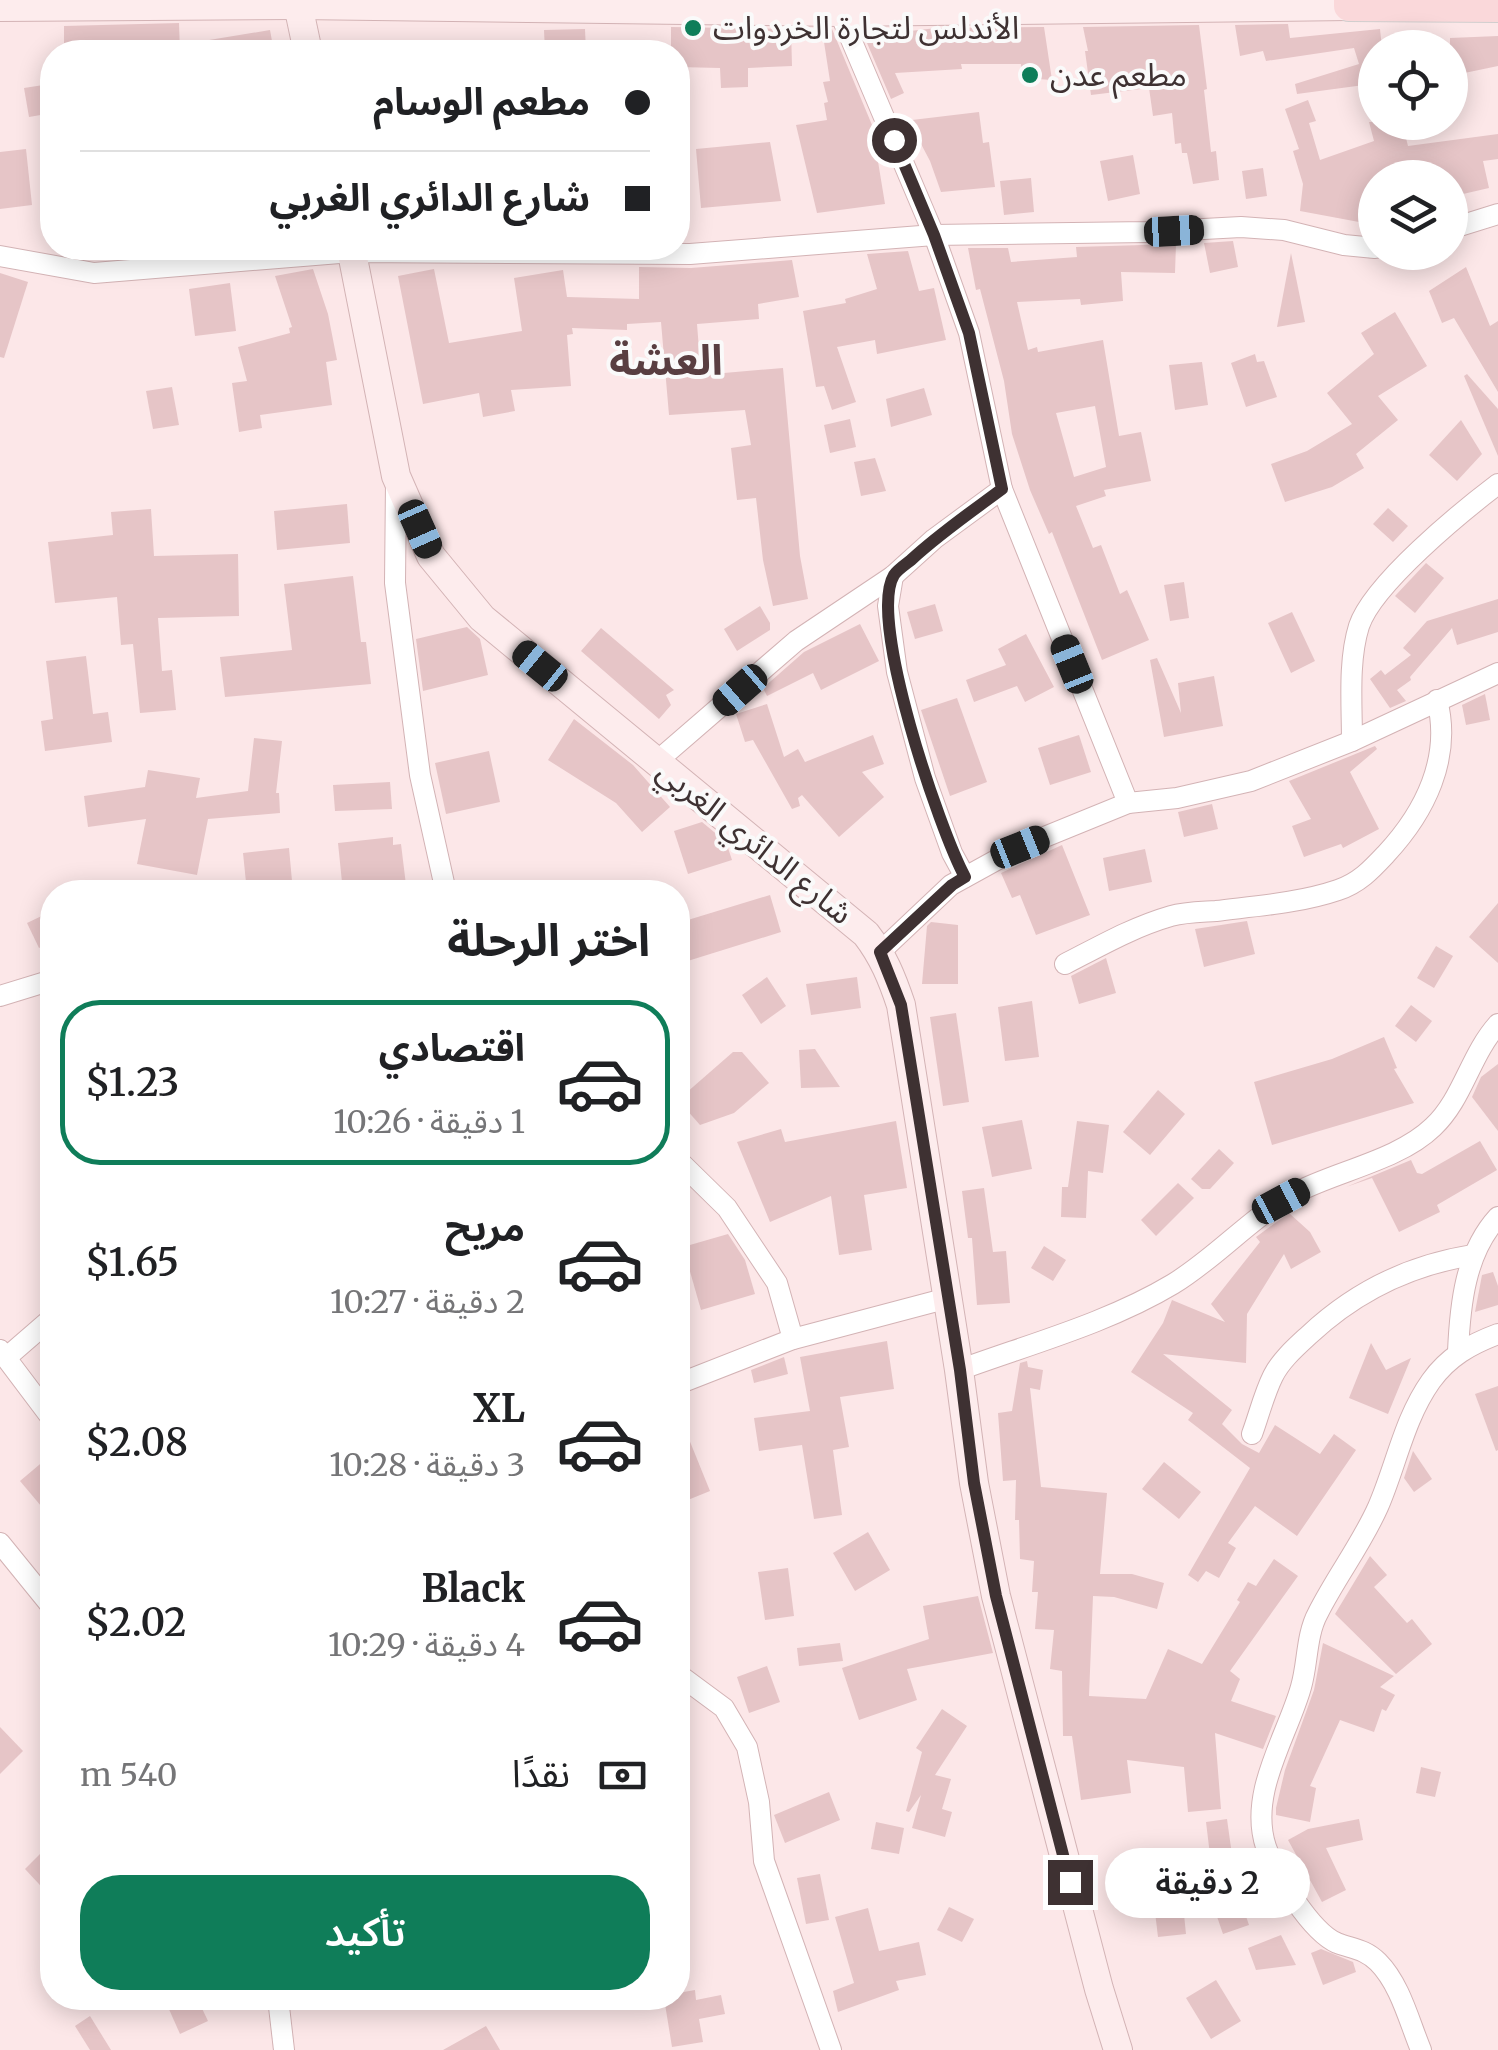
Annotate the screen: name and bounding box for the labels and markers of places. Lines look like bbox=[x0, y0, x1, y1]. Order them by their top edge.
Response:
place label: الأندلس لتجارة الخردوات bbox=[713, 8, 1019, 48]
marker: الأندلس لتجارة الخردوات bbox=[682, 17, 704, 39]
place label: مطعم عدن bbox=[1050, 55, 1187, 99]
marker: مطعم عدن bbox=[1019, 64, 1041, 86]

